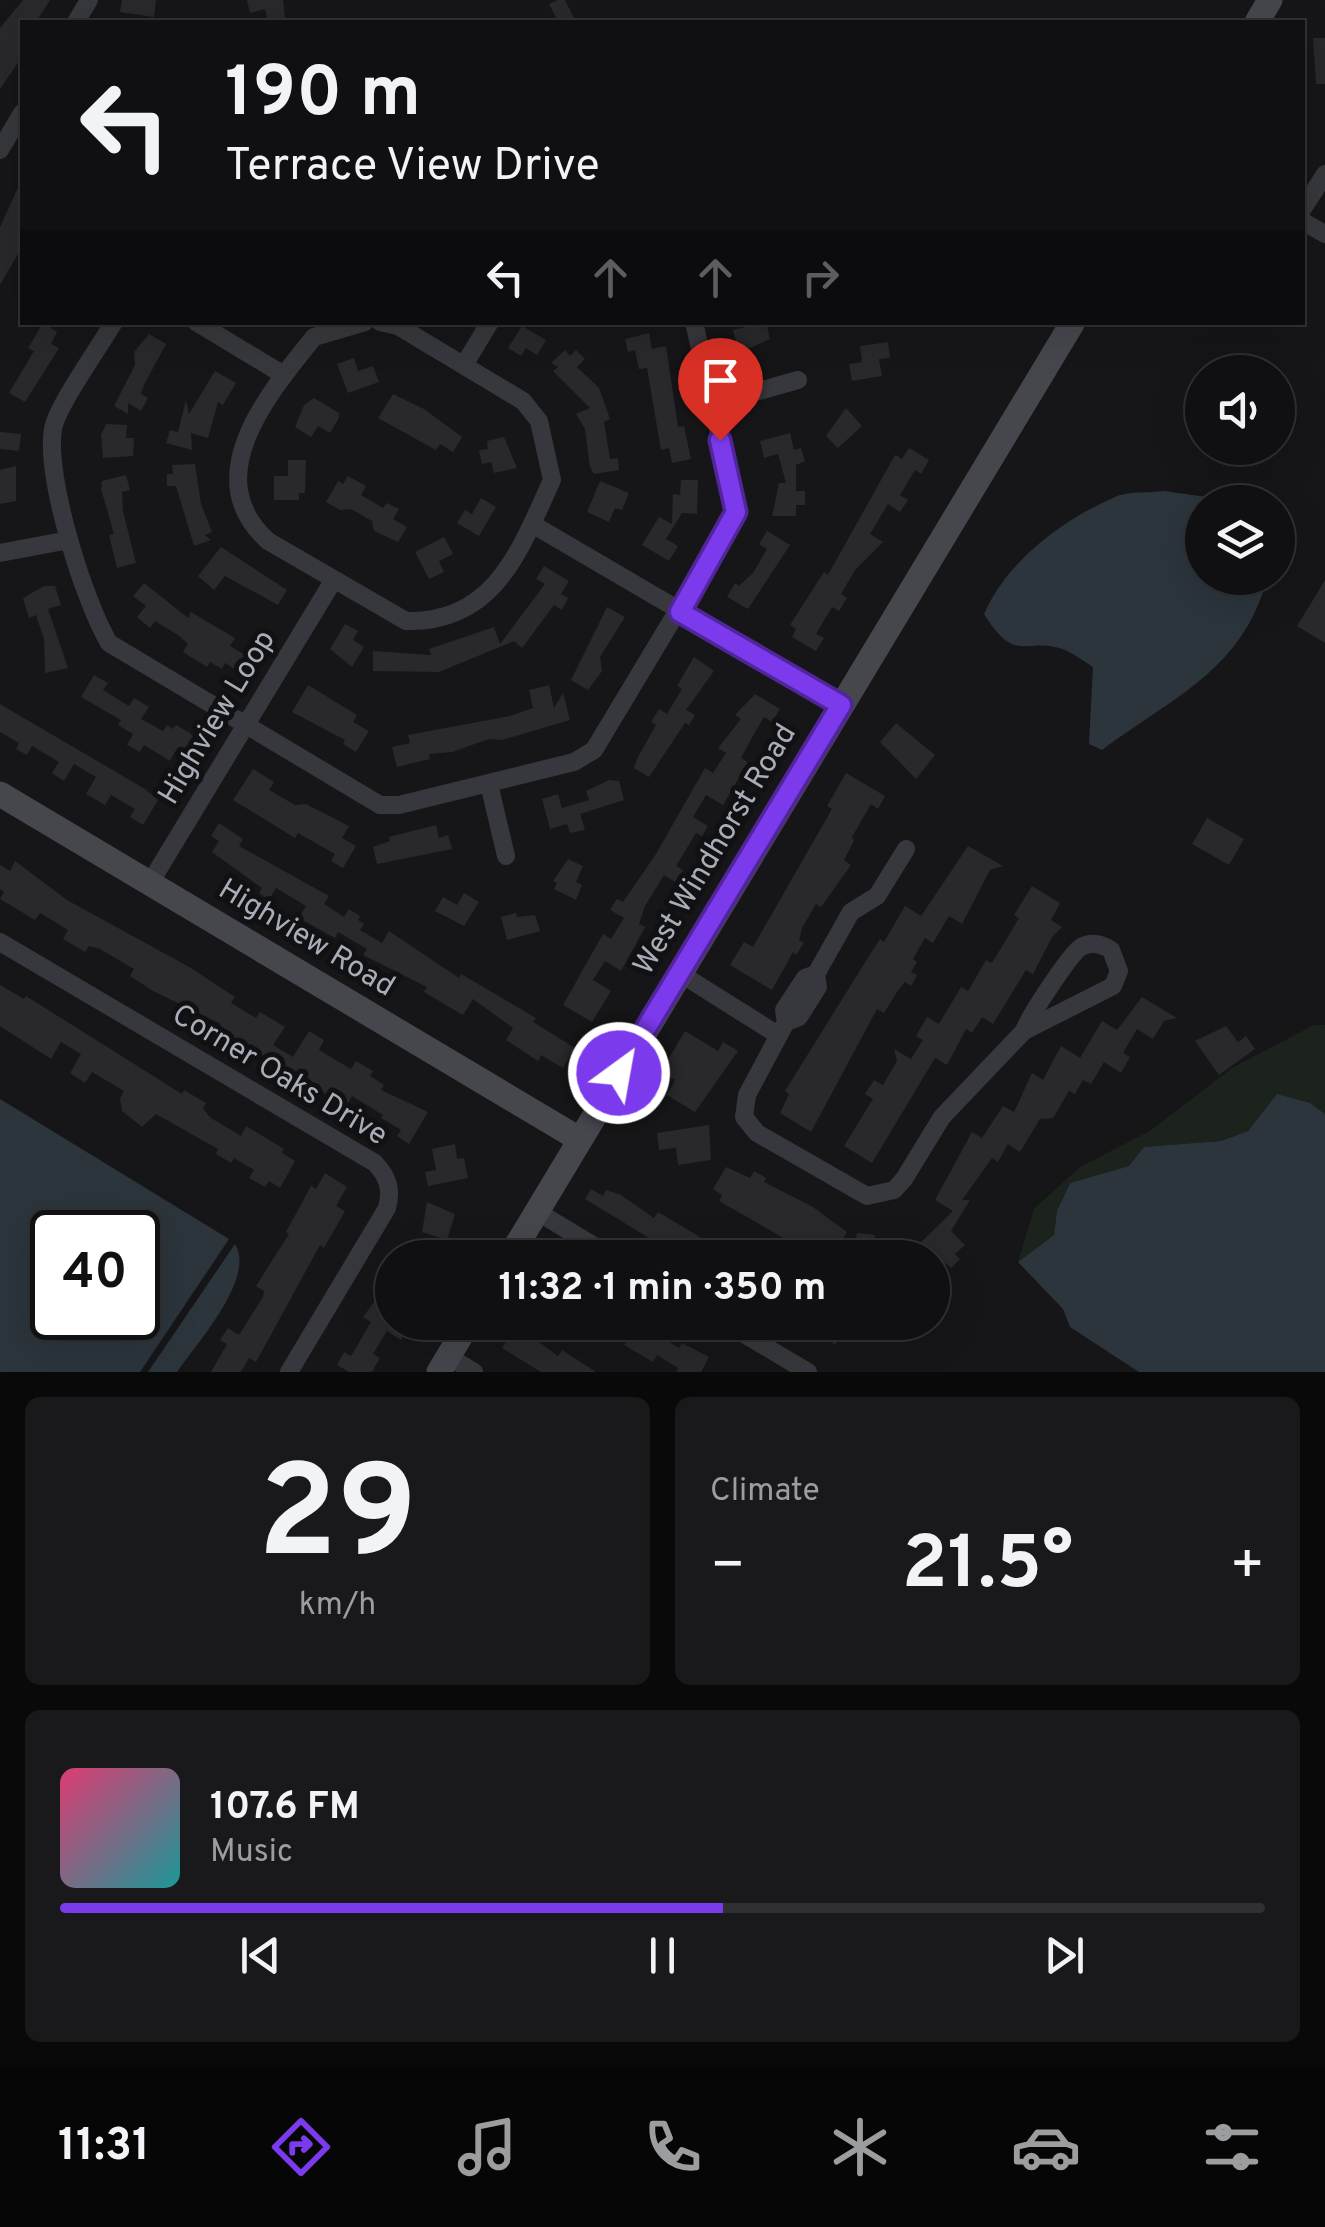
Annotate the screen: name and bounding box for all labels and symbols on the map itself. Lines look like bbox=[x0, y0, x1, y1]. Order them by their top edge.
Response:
pin bbox=[678, 338, 763, 441]
street label: Highview Loop bbox=[151, 624, 285, 812]
street label: West Windhorst Road bbox=[627, 718, 805, 982]
street label: Highview Road bbox=[211, 872, 401, 1006]
street label: Corner Oaks Drive bbox=[165, 997, 393, 1155]
position arrow bbox=[567, 1021, 671, 1125]
speed limit sign: 40 bbox=[30, 1210, 160, 1340]

